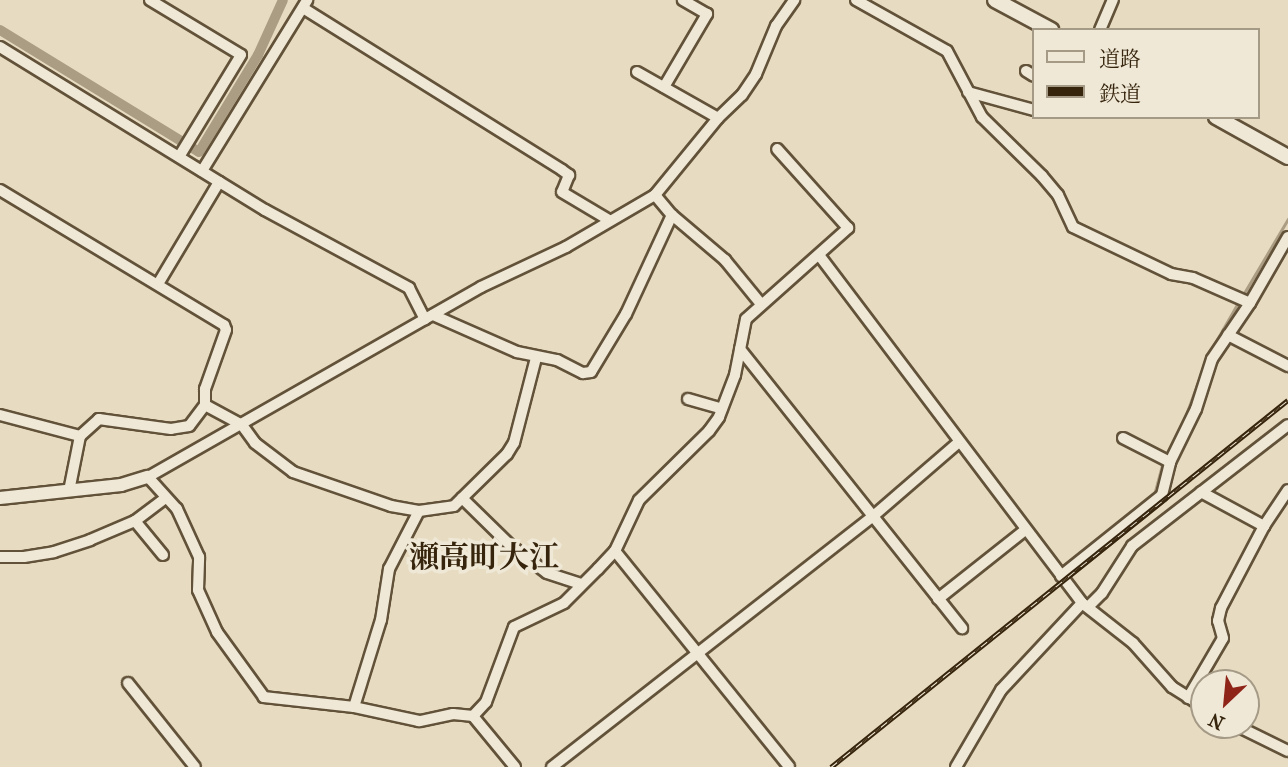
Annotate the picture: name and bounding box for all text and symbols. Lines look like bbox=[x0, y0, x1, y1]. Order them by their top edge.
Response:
legend bbox=[1032, 28, 1260, 119]
text: 道路 bbox=[1099, 47, 1141, 71]
text: 鉄道 bbox=[1099, 82, 1141, 106]
district label: 瀬高町大江 bbox=[409, 540, 559, 576]
north arrow bbox=[1190, 669, 1260, 739]
text: N bbox=[1205, 708, 1228, 734]

